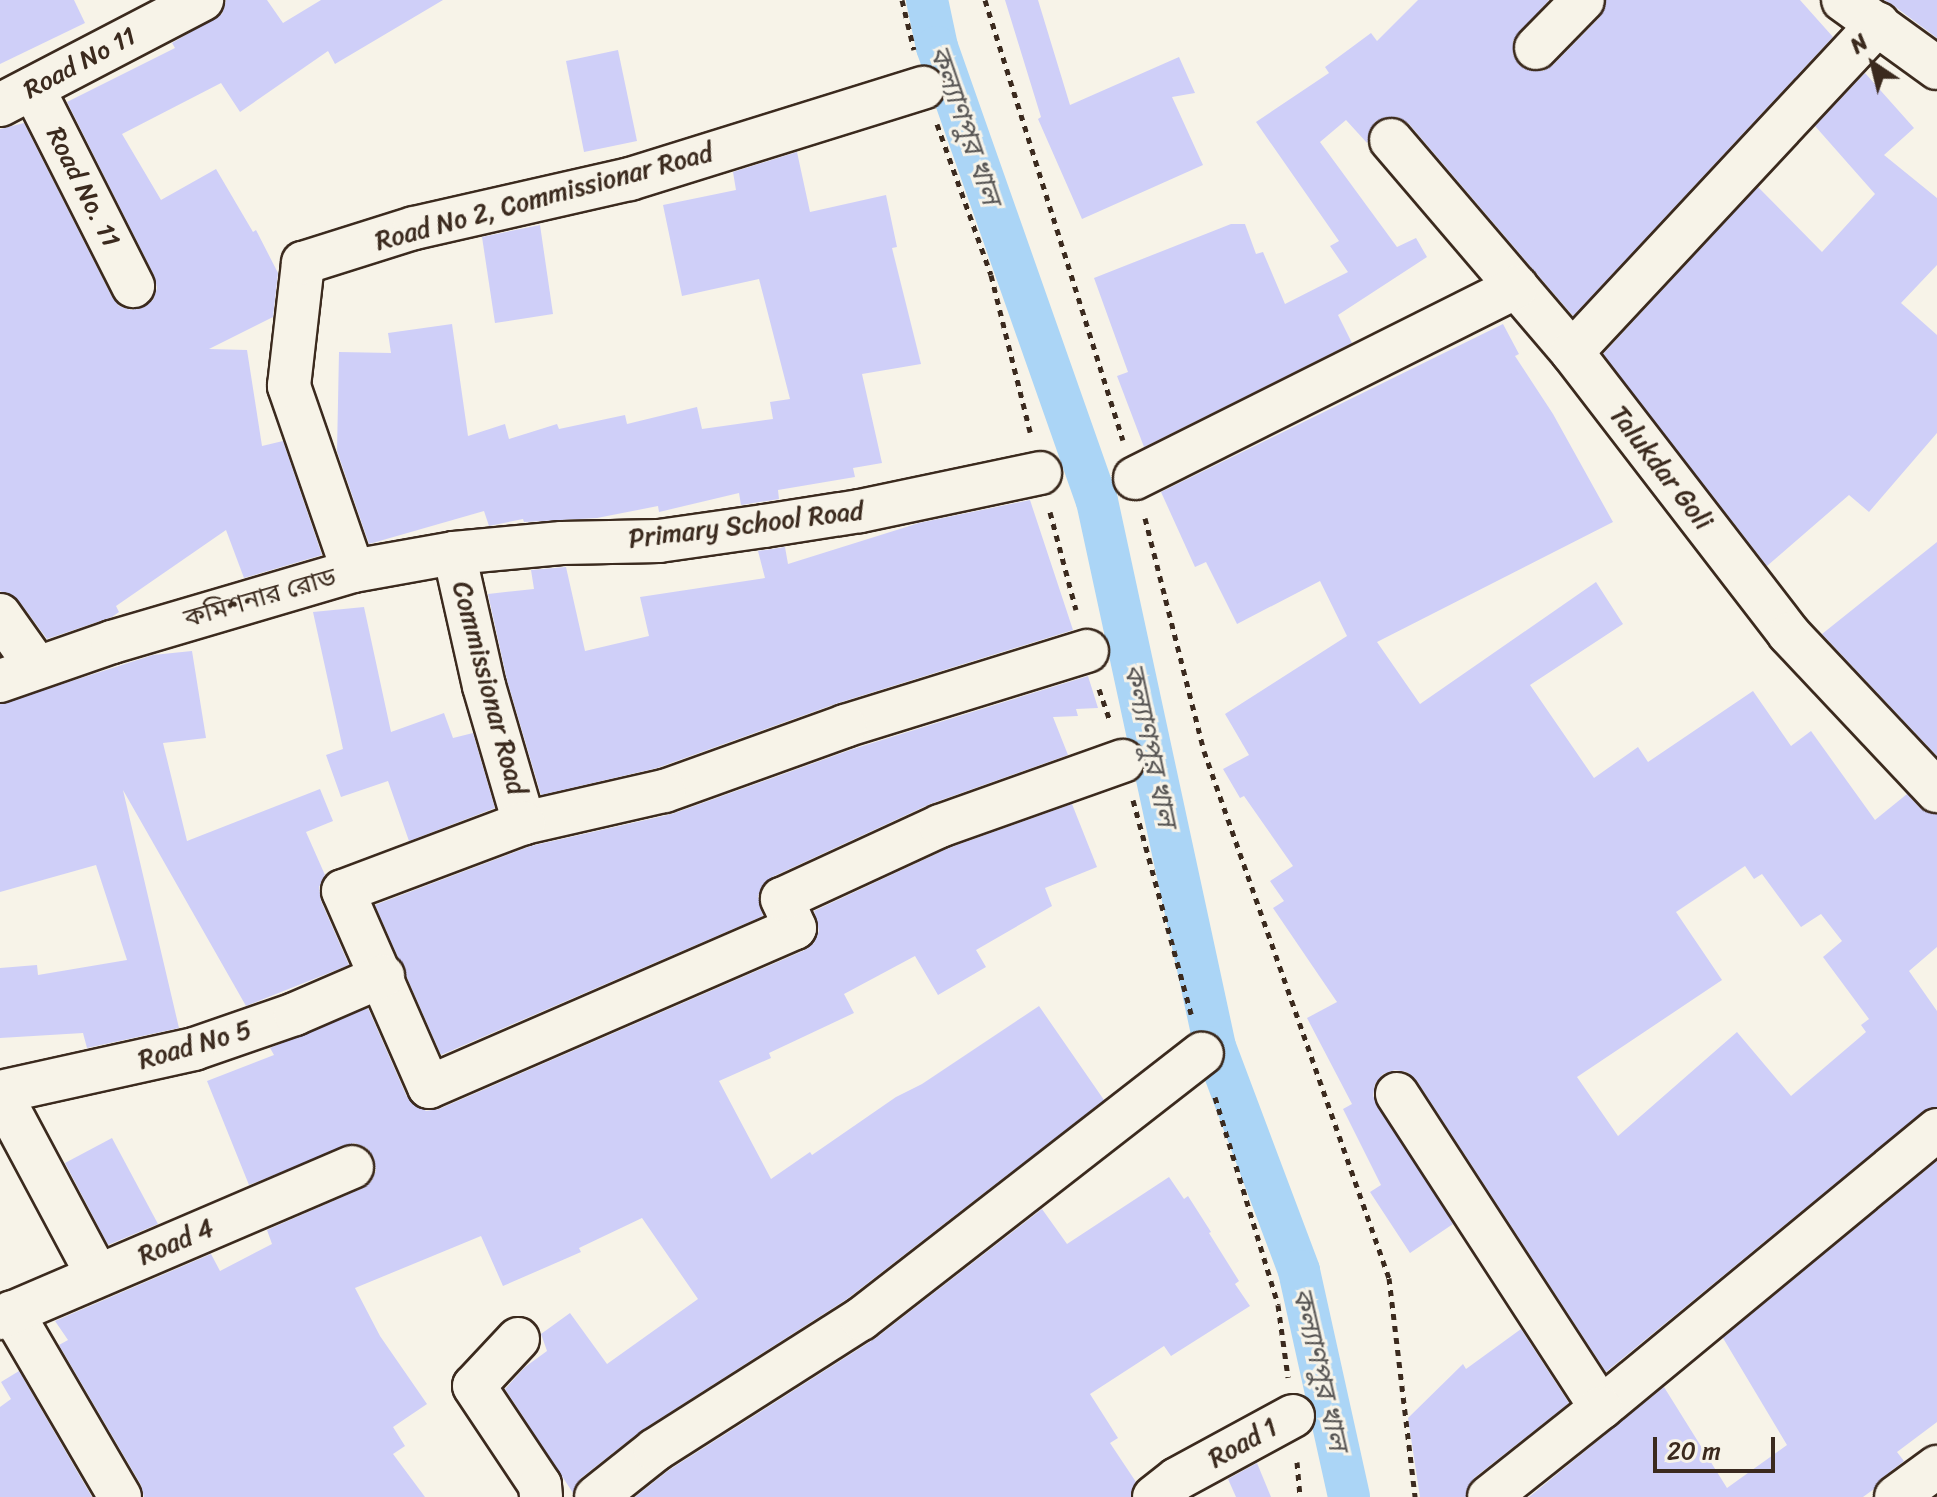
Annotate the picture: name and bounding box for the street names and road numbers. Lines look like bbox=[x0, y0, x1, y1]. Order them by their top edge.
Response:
street label: Road No 11 bbox=[18, 20, 142, 106]
street label: Road No. 11 bbox=[39, 122, 127, 252]
street label: Road No 2, Commissionar Road bbox=[371, 137, 717, 257]
street label: Talukdar Goli bbox=[1603, 400, 1719, 536]
street label: Primary School Road bbox=[627, 495, 865, 555]
street label: কমিশনার রোড bbox=[180, 561, 340, 635]
street label: Commissionar Road bbox=[445, 578, 533, 798]
street label: Road No 5 bbox=[135, 1014, 255, 1076]
street label: Road 4 bbox=[134, 1212, 218, 1272]
street label: Road 1 bbox=[1203, 1412, 1283, 1474]

